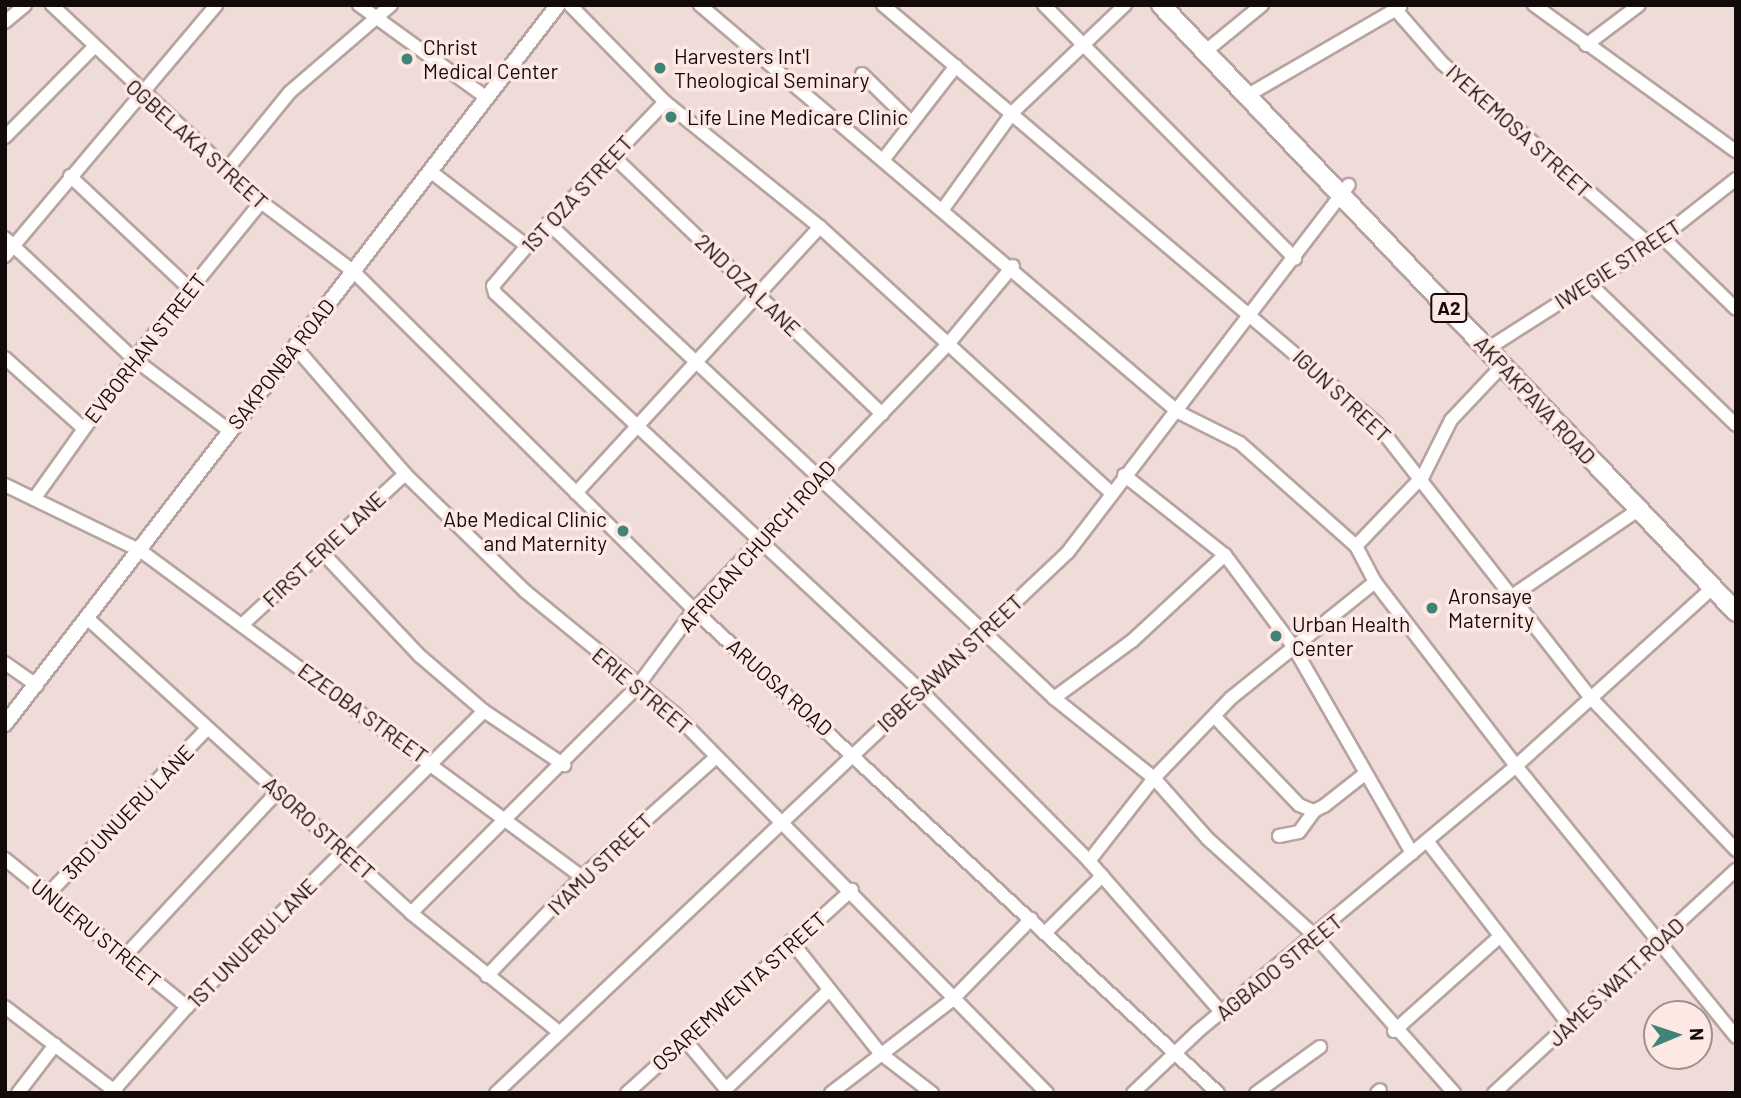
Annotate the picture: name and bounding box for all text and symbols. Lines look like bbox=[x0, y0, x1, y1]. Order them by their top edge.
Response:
place label: Christ Medical Center bbox=[423, 34, 558, 84]
place label: Harvesters Int'l Theological Seminary bbox=[674, 43, 869, 93]
marker: Christ Medical Center bbox=[397, 49, 417, 69]
street label: IYEKEMOSA STREET bbox=[1441, 59, 1597, 203]
marker: Harvesters Int'l Theological Seminary bbox=[652, 60, 668, 76]
street label: OGBELAKA STREET bbox=[121, 74, 273, 214]
place label: Life Line Medicare Clinic bbox=[687, 104, 908, 130]
marker: Life Line Medicare Clinic bbox=[661, 107, 681, 127]
street label: 1ST OZA STREET bbox=[516, 130, 638, 258]
street label: IWEGIE STREET bbox=[1550, 214, 1686, 314]
street label: 2ND OZA LANE bbox=[690, 229, 806, 341]
street label: EVBORHAN STREET bbox=[79, 268, 211, 428]
road number: A2 bbox=[1430, 292, 1468, 324]
street label: SAKPONBA ROAD bbox=[222, 294, 340, 434]
street label: AKPAKPAVA ROAD bbox=[1469, 331, 1601, 469]
street label: IGUN STREET bbox=[1288, 344, 1396, 448]
street label: AFRICAN CHURCH ROAD bbox=[673, 455, 841, 637]
street label: FIRST ERIE LANE bbox=[258, 486, 390, 612]
place label: Abe Medical Clinic and Maternity bbox=[443, 506, 607, 556]
marker: Abe Medical Clinic and Maternity bbox=[613, 521, 633, 541]
place label: Aronsaye Maternity bbox=[1448, 583, 1534, 633]
street label: IGBESAWAN STREET bbox=[872, 589, 1028, 737]
marker: Aronsaye Maternity bbox=[1422, 598, 1442, 618]
place label: Urban Health Center bbox=[1292, 611, 1410, 661]
marker: Urban Health Center bbox=[1266, 626, 1286, 646]
street label: ARUOSA ROAD bbox=[722, 633, 838, 741]
street label: ERIE STREET bbox=[587, 642, 697, 740]
street label: EZEOBA STREET bbox=[293, 658, 433, 768]
street label: 3RD UNUERU LANE bbox=[57, 739, 199, 885]
street label: ASORO STREET bbox=[258, 771, 380, 885]
street label: IYAMU STREET bbox=[543, 808, 657, 920]
street label: UNUERU STREET bbox=[26, 873, 166, 993]
street label: 1ST UNUERU LANE bbox=[182, 873, 322, 1013]
street label: OSAREMWENTA STREET bbox=[647, 906, 831, 1076]
street label: AGBADO STREET bbox=[1211, 908, 1347, 1026]
street label: JAMES WATT ROAD bbox=[1543, 913, 1689, 1051]
north arrow bbox=[1643, 1000, 1713, 1070]
text: N bbox=[1686, 1028, 1709, 1041]

